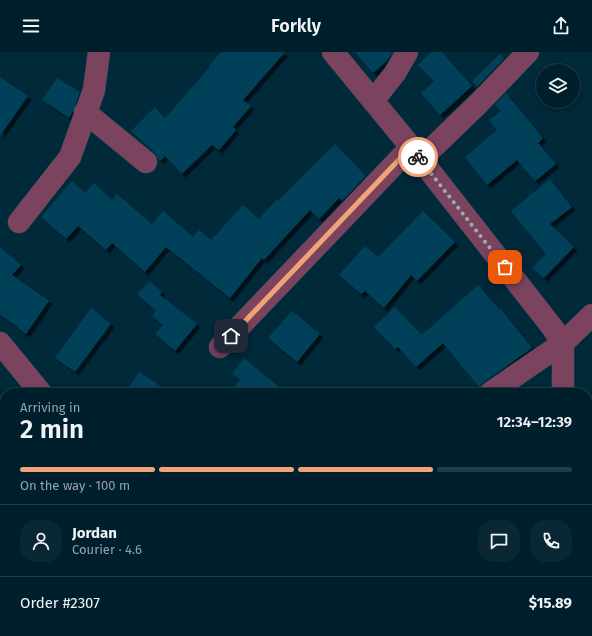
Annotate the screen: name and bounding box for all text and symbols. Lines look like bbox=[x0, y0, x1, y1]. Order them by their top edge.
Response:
icon: menu bbox=[20, 15, 42, 37]
text: Forkly bbox=[271, 15, 321, 37]
icon: share bbox=[550, 15, 572, 37]
map controls bbox=[536, 64, 580, 108]
button: layers bbox=[536, 64, 580, 108]
courier bbox=[398, 137, 438, 177]
icon: bike bbox=[407, 146, 429, 168]
pin bbox=[488, 250, 522, 284]
icon: bag bbox=[494, 256, 516, 278]
pin bbox=[214, 319, 248, 353]
icon: home bbox=[220, 325, 242, 347]
text: Arriving in bbox=[20, 400, 80, 415]
text: 12:34–12:39 bbox=[497, 413, 572, 431]
text: 2 min bbox=[20, 414, 84, 445]
text: On the way · 100 m bbox=[20, 478, 130, 493]
button: person bbox=[20, 520, 62, 562]
button: chat bbox=[478, 520, 520, 562]
button: phone bbox=[530, 520, 572, 562]
text: Jordan bbox=[72, 524, 117, 542]
text: Courier · 4.6 bbox=[72, 542, 142, 557]
text: Order #2307 bbox=[20, 594, 100, 612]
text: $15.89 bbox=[529, 594, 572, 612]

